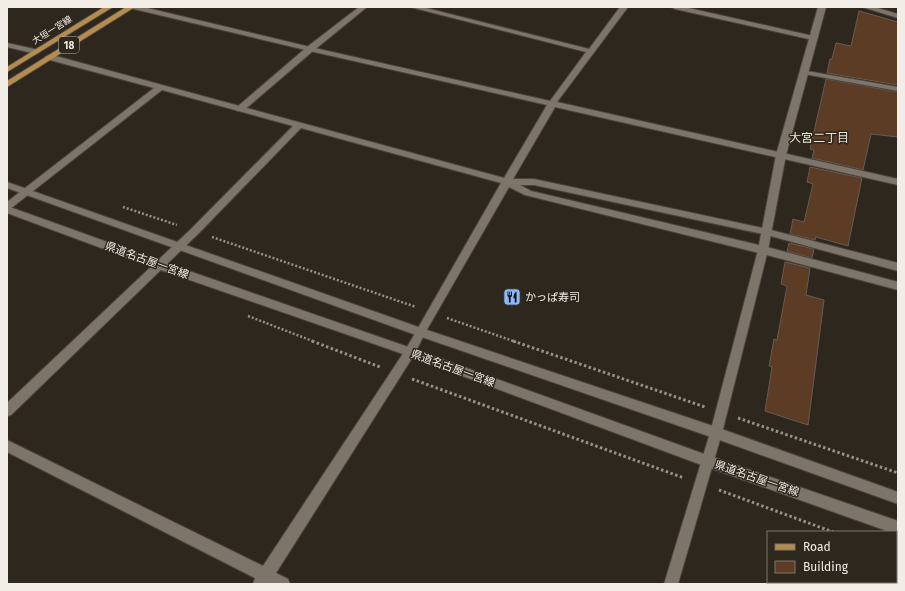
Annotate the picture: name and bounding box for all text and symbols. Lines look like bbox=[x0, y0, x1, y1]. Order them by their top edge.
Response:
street label: 大垣一宮線 bbox=[30, 13, 75, 46]
road number: 18 bbox=[59, 37, 79, 53]
district label: 大宮二丁目 bbox=[789, 131, 849, 145]
street label: 県道名古屋一宮線 bbox=[103, 239, 190, 282]
restaurant icon: かっぱ寿司 bbox=[502, 287, 522, 307]
place label: かっぱ寿司 bbox=[525, 291, 580, 304]
street label: 県道名古屋一宮線 bbox=[409, 347, 496, 390]
street label: 県道名古屋一宮線 bbox=[713, 458, 801, 499]
legend bbox=[767, 531, 897, 583]
text: Road bbox=[803, 540, 831, 554]
text: Building bbox=[803, 560, 849, 574]

